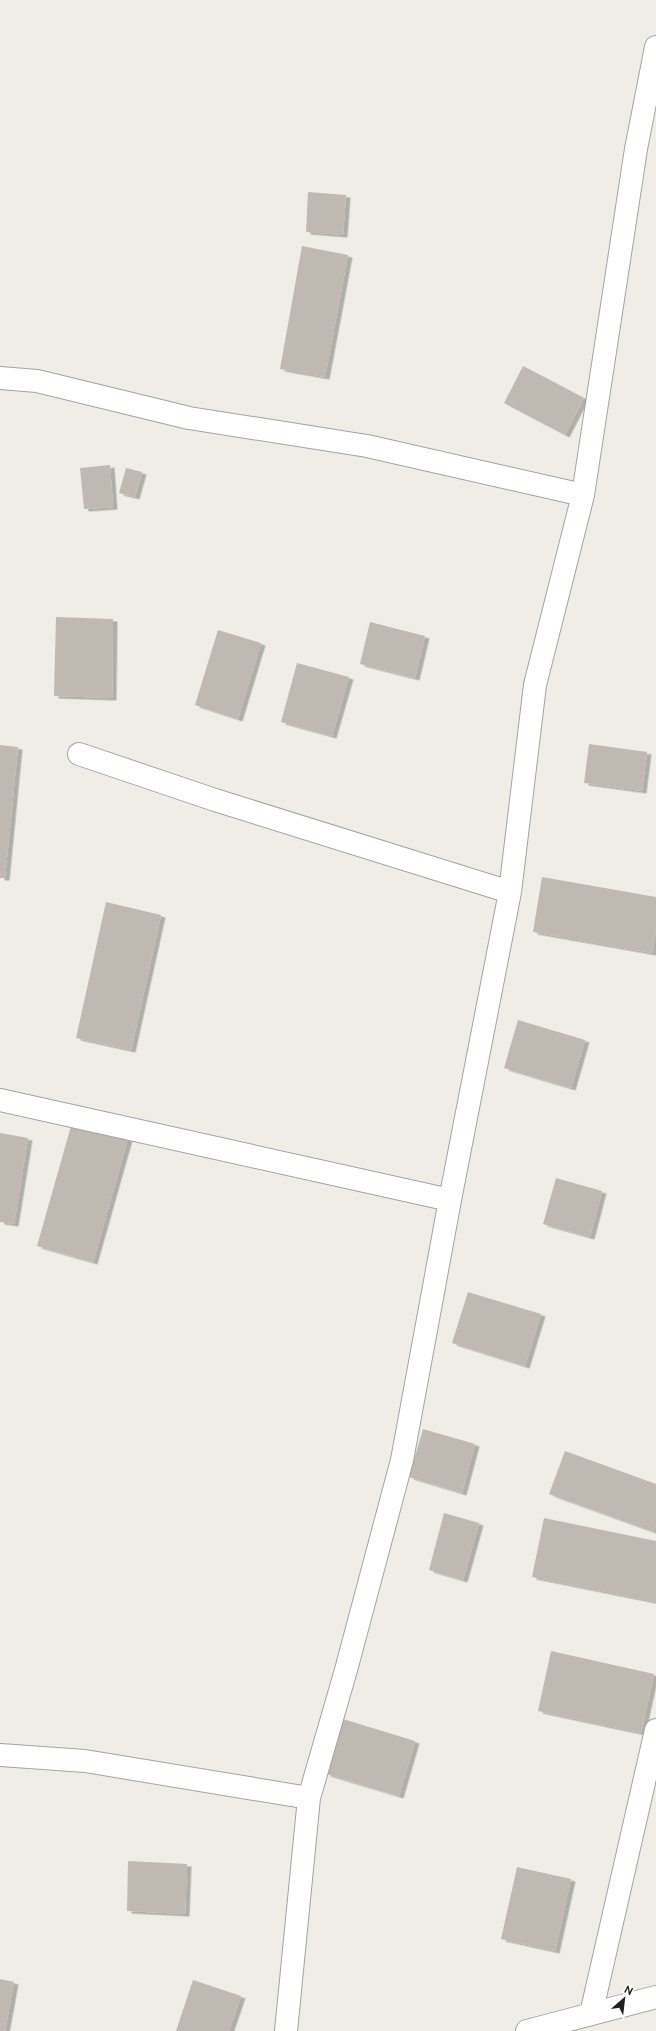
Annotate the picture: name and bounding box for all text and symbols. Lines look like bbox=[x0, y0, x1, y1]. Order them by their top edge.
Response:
north arrow bbox=[604, 1979, 644, 2019]
text: N bbox=[622, 1983, 635, 1997]

